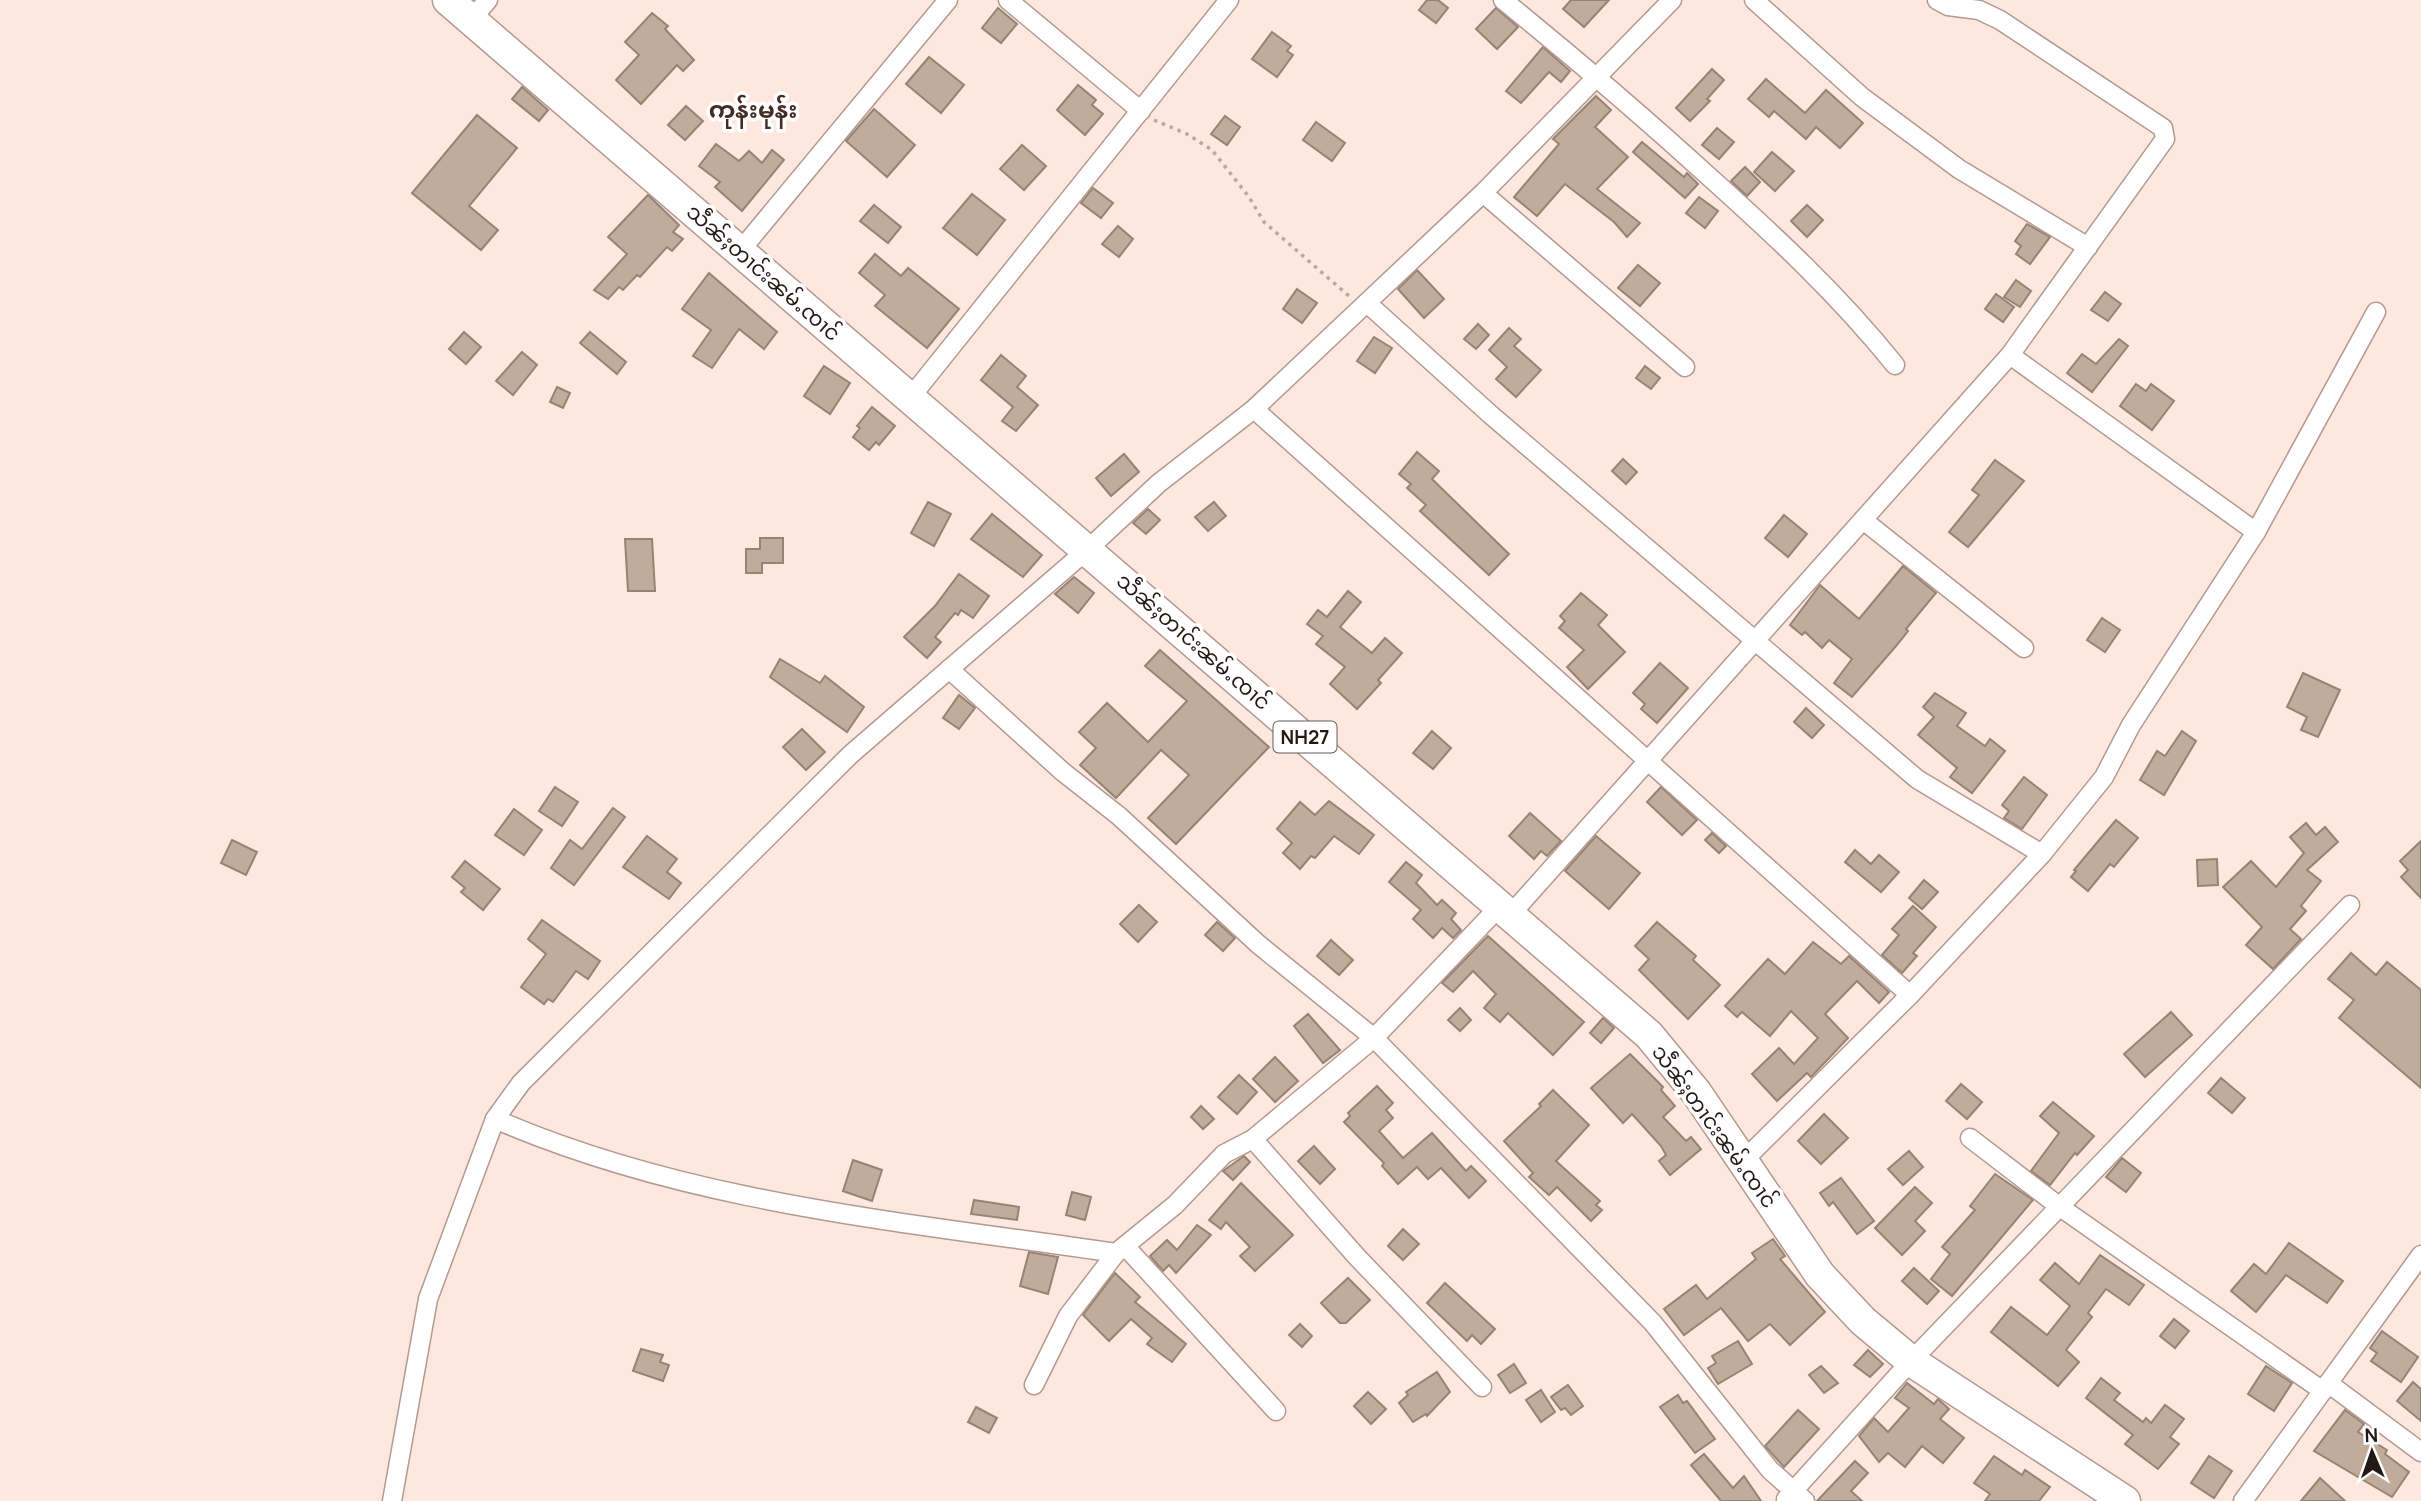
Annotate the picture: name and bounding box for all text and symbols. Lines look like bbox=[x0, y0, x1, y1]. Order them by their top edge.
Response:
district label: ကုန်းမုန်း bbox=[709, 92, 797, 129]
street label: သဵၼ်ႈတၢင်းၼမ်ႉၸၢင် bbox=[681, 196, 848, 347]
street label: သဵၼ်ႈတၢင်းၼမ်ႉၸၢင် bbox=[1111, 565, 1278, 716]
road number: NH27 bbox=[1274, 722, 1336, 752]
street label: သဵၼ်ႈတၢင်းၼမ်ႉၸၢင် bbox=[1646, 1038, 1785, 1213]
north arrow bbox=[2337, 1417, 2407, 1487]
text: N bbox=[2364, 1422, 2379, 1448]

